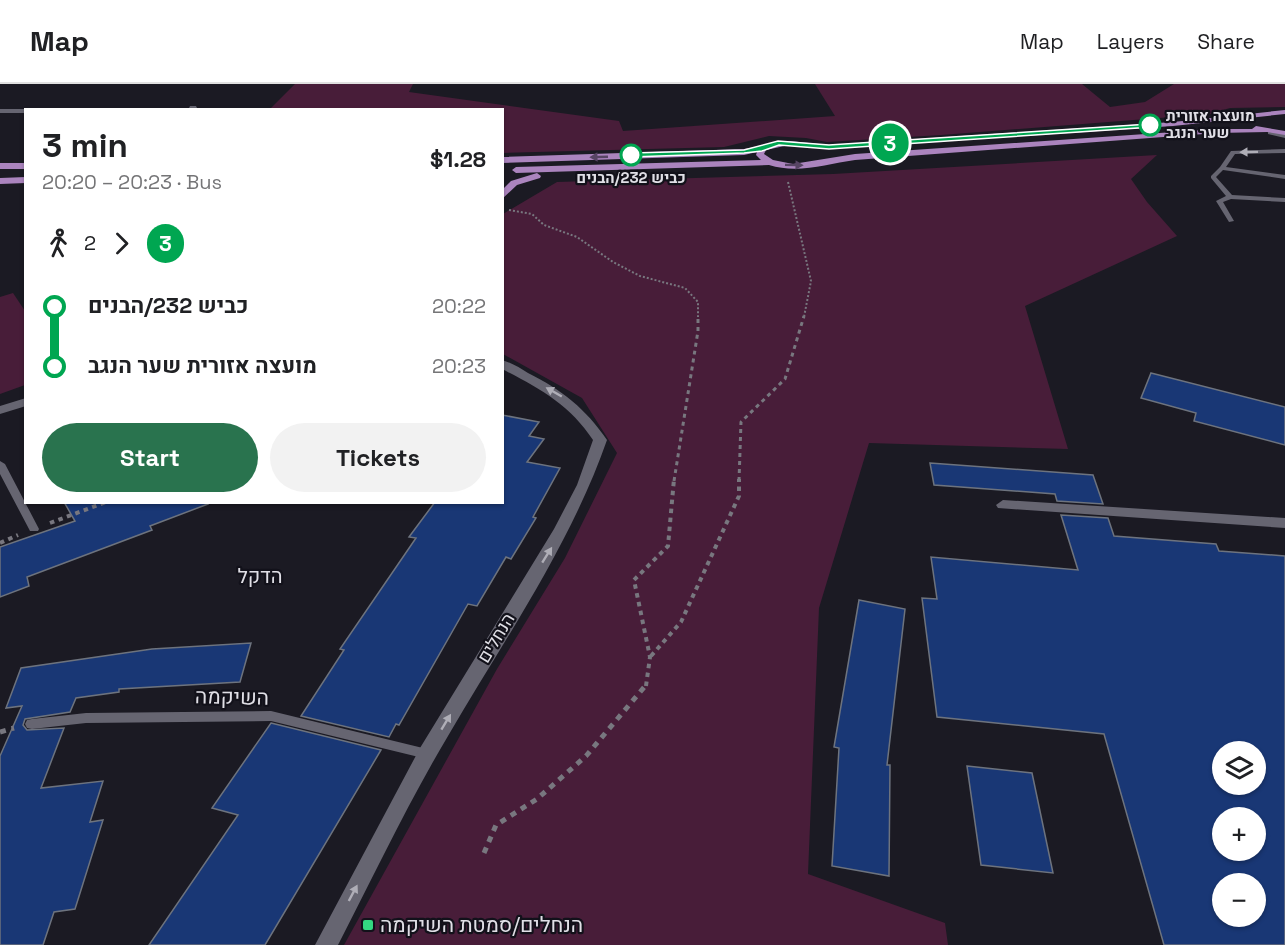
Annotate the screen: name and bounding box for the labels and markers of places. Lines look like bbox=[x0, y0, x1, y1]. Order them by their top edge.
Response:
place label: מועצה אזורית שער הנגב bbox=[1166, 106, 1255, 142]
marker: מועצה אזורית שער הנגב bbox=[1139, 114, 1161, 136]
marker: כביש 232/הבנים bbox=[620, 144, 642, 166]
place label: כביש 232/הבנים bbox=[576, 168, 686, 187]
place label: הנחלים/סמטת השיקמה bbox=[380, 911, 583, 938]
marker: הנחלים/סמטת השיקמה bbox=[361, 918, 375, 932]

